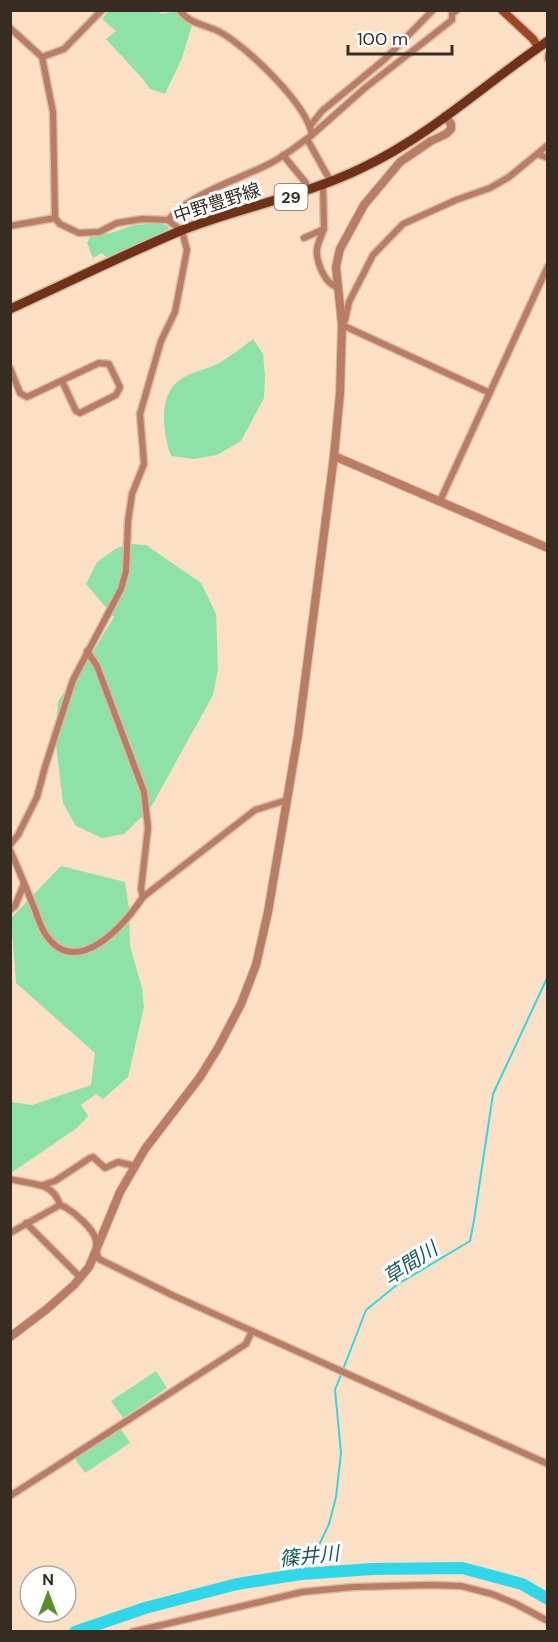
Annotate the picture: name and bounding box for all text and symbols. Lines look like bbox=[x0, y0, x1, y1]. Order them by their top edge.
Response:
scale bar bbox=[348, 18, 452, 56]
text: 100 m bbox=[357, 27, 408, 51]
street label: 中野豊野線 bbox=[170, 178, 264, 228]
road number: 29 bbox=[274, 184, 308, 210]
water label: 草間川 bbox=[378, 1235, 444, 1290]
water label: 篠井川 bbox=[278, 1540, 342, 1572]
north arrow bbox=[18, 1564, 78, 1624]
text: N bbox=[42, 1569, 54, 1590]

